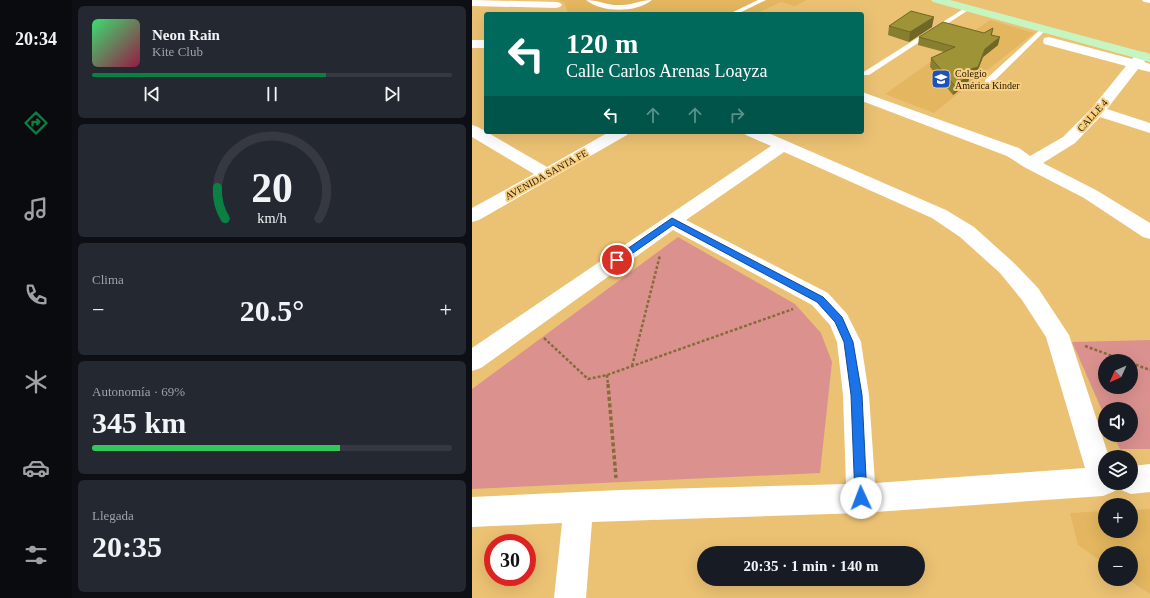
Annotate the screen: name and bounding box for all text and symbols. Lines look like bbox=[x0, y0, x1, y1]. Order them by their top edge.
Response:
text: Neon Rain bbox=[152, 27, 220, 43]
icon: left bbox=[500, 28, 552, 80]
text: 120 m bbox=[566, 28, 638, 59]
text: 20:34 bbox=[15, 29, 57, 49]
text: Kite Club bbox=[152, 44, 203, 59]
text: Calle Carlos Arenas Loayza bbox=[566, 61, 767, 81]
school or university icon: Colegio América Kinder bbox=[930, 68, 952, 90]
place label: Colegio América Kinder bbox=[955, 68, 1020, 91]
icon: previous bbox=[141, 83, 163, 105]
icon: pause bbox=[261, 83, 283, 105]
icon: next bbox=[381, 83, 403, 105]
street label: CALLE 4 bbox=[1075, 97, 1110, 134]
icon: left bbox=[600, 104, 622, 126]
icon: ahead bbox=[642, 104, 664, 126]
icon: ahead bbox=[684, 104, 706, 126]
icon: right bbox=[726, 104, 748, 126]
icon: directions bbox=[22, 109, 50, 137]
street label: AVENIDA SANTA FE bbox=[503, 147, 589, 202]
text: 20 bbox=[251, 164, 293, 210]
icon: music bbox=[22, 195, 50, 223]
text: km/h bbox=[257, 209, 287, 225]
pin bbox=[600, 243, 634, 277]
icon: arrive bbox=[606, 249, 628, 271]
text: Clima bbox=[92, 272, 124, 287]
icon: phone bbox=[22, 281, 50, 309]
text: 20.5° bbox=[240, 294, 304, 327]
text: − bbox=[92, 297, 104, 322]
text: + bbox=[440, 297, 452, 322]
north arrow bbox=[1098, 354, 1138, 394]
map controls bbox=[1098, 354, 1138, 586]
icon: climate bbox=[22, 368, 50, 396]
text: Autonomía · 69% bbox=[92, 384, 185, 399]
button: sound bbox=[1098, 402, 1138, 442]
text: 345 km bbox=[92, 406, 186, 439]
button: layers bbox=[1098, 450, 1138, 490]
icon: car bbox=[22, 454, 50, 482]
position arrow bbox=[840, 477, 882, 519]
button: + bbox=[1098, 498, 1138, 538]
text: Llegada bbox=[92, 508, 134, 523]
text: 20:35 bbox=[92, 530, 162, 563]
speed limit sign: 30 bbox=[484, 534, 536, 586]
icon: filters bbox=[22, 541, 50, 569]
button: − bbox=[1098, 546, 1138, 586]
text: 20:35 · 1 min · 140 m bbox=[744, 558, 879, 574]

